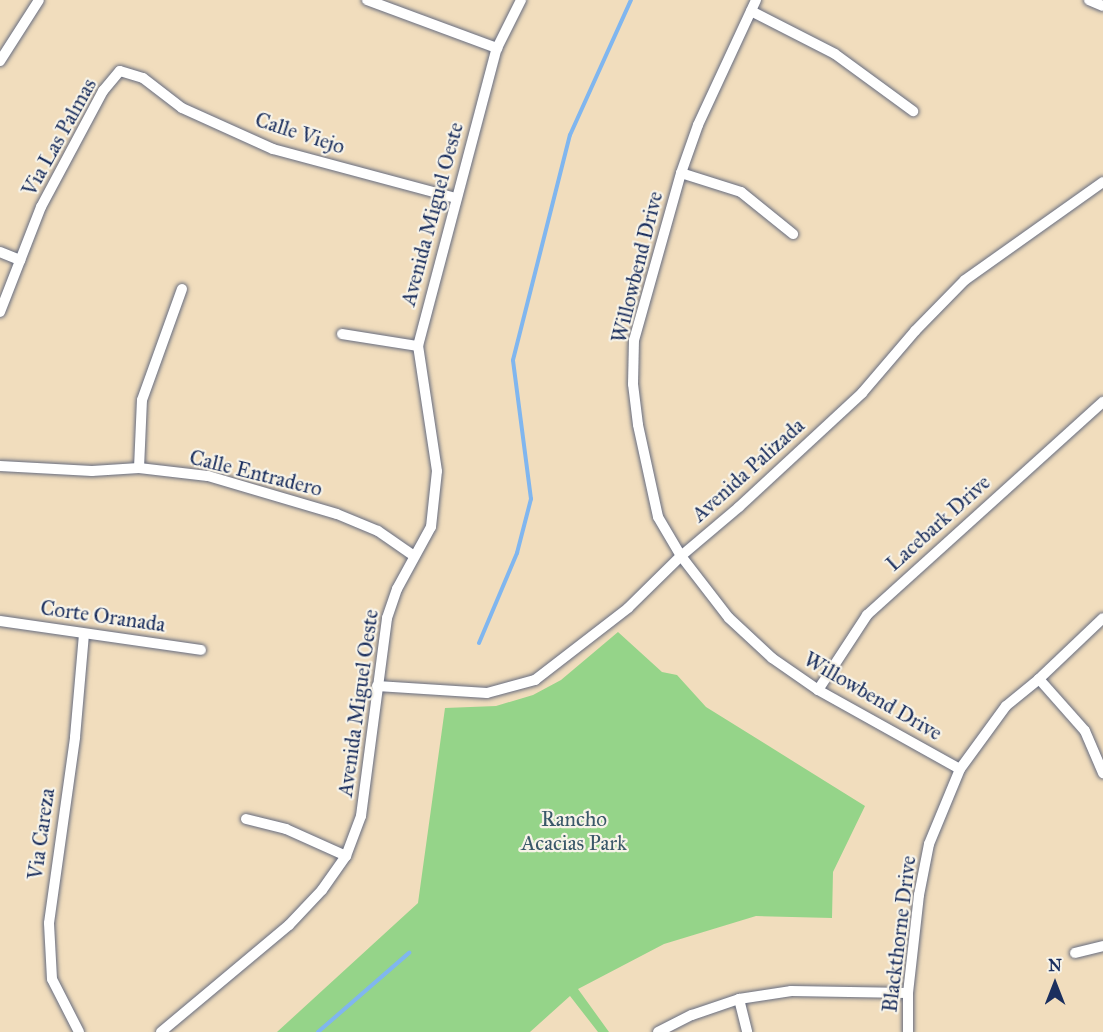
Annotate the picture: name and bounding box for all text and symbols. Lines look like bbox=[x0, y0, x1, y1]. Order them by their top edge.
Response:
street label: Via Las Palmas bbox=[16, 74, 102, 200]
street label: Calle Viejo bbox=[252, 107, 348, 159]
street label: Avenida Miguel Oeste bbox=[395, 119, 469, 309]
street label: Willowbend Drive bbox=[606, 189, 668, 345]
street label: Avenida Palizada bbox=[687, 413, 809, 527]
street label: Calle Entradero bbox=[187, 444, 325, 502]
street label: Lacebark Drive bbox=[881, 470, 995, 576]
street label: Corte Oranada bbox=[39, 595, 167, 637]
street label: Avenida Miguel Oeste bbox=[332, 608, 384, 798]
street label: Willowbend Drive bbox=[799, 646, 947, 746]
street label: Via Careza bbox=[22, 787, 60, 881]
park label: Rancho Acacias Park bbox=[521, 806, 627, 856]
street label: Blackthorne Drive bbox=[877, 854, 921, 1014]
north arrow bbox=[1025, 954, 1085, 1014]
text: N bbox=[1048, 956, 1062, 975]

